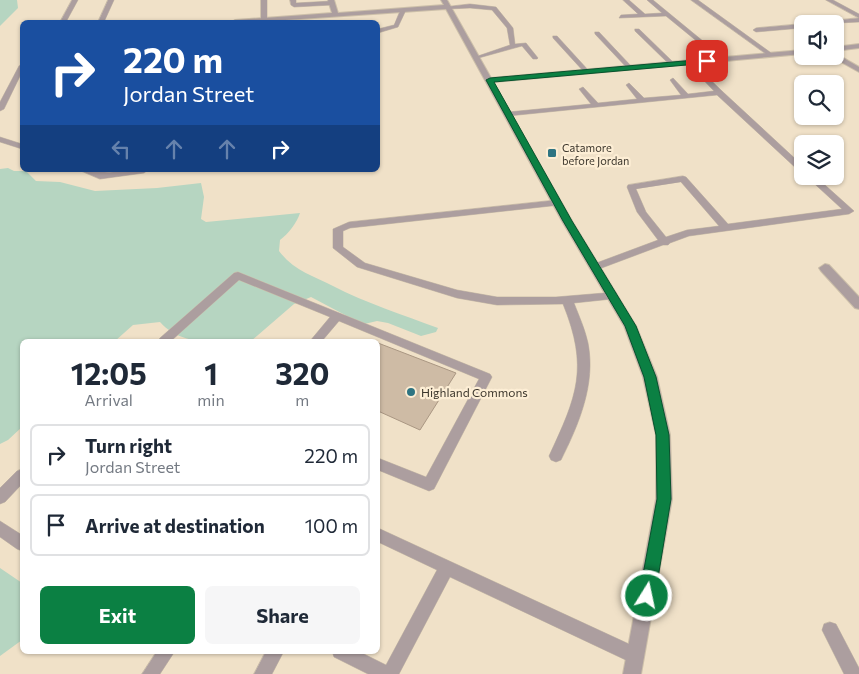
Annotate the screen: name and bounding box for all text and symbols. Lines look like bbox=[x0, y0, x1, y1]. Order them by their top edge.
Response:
map controls bbox=[794, 15, 844, 185]
button: sound bbox=[794, 15, 844, 65]
text: 220 m bbox=[123, 37, 223, 80]
icon: right bbox=[40, 40, 105, 105]
pin bbox=[686, 40, 728, 82]
icon: arrive bbox=[693, 47, 721, 75]
button: search bbox=[794, 75, 844, 125]
text: Jordan Street bbox=[123, 80, 254, 107]
icon: left bbox=[107, 135, 135, 163]
icon: ahead bbox=[160, 135, 188, 163]
icon: ahead bbox=[213, 135, 241, 163]
icon: right bbox=[266, 135, 294, 163]
button: layers bbox=[794, 135, 844, 185]
place label: Catamore before Jordan bbox=[562, 141, 629, 168]
marker: Catamore before Jordan bbox=[546, 147, 558, 159]
text: 12:05 bbox=[71, 354, 147, 391]
text: 1 bbox=[204, 354, 218, 391]
text: 320 bbox=[275, 354, 329, 391]
place label: Highland Commons bbox=[421, 385, 528, 399]
marker: Highland Commons bbox=[405, 386, 417, 398]
text: Arrival bbox=[84, 390, 133, 409]
text: min bbox=[197, 390, 225, 409]
text: m bbox=[295, 390, 309, 409]
text: Turn right bbox=[85, 434, 172, 457]
icon: right bbox=[42, 441, 70, 469]
text: 220 m bbox=[304, 444, 358, 467]
text: Jordan Street bbox=[85, 457, 180, 476]
icon: arrive bbox=[42, 511, 70, 539]
text: Arrive at destination bbox=[85, 514, 265, 537]
text: 100 m bbox=[305, 514, 358, 537]
position arrow bbox=[620, 569, 672, 621]
button: Exit bbox=[40, 586, 195, 644]
button: Share bbox=[205, 586, 360, 644]

